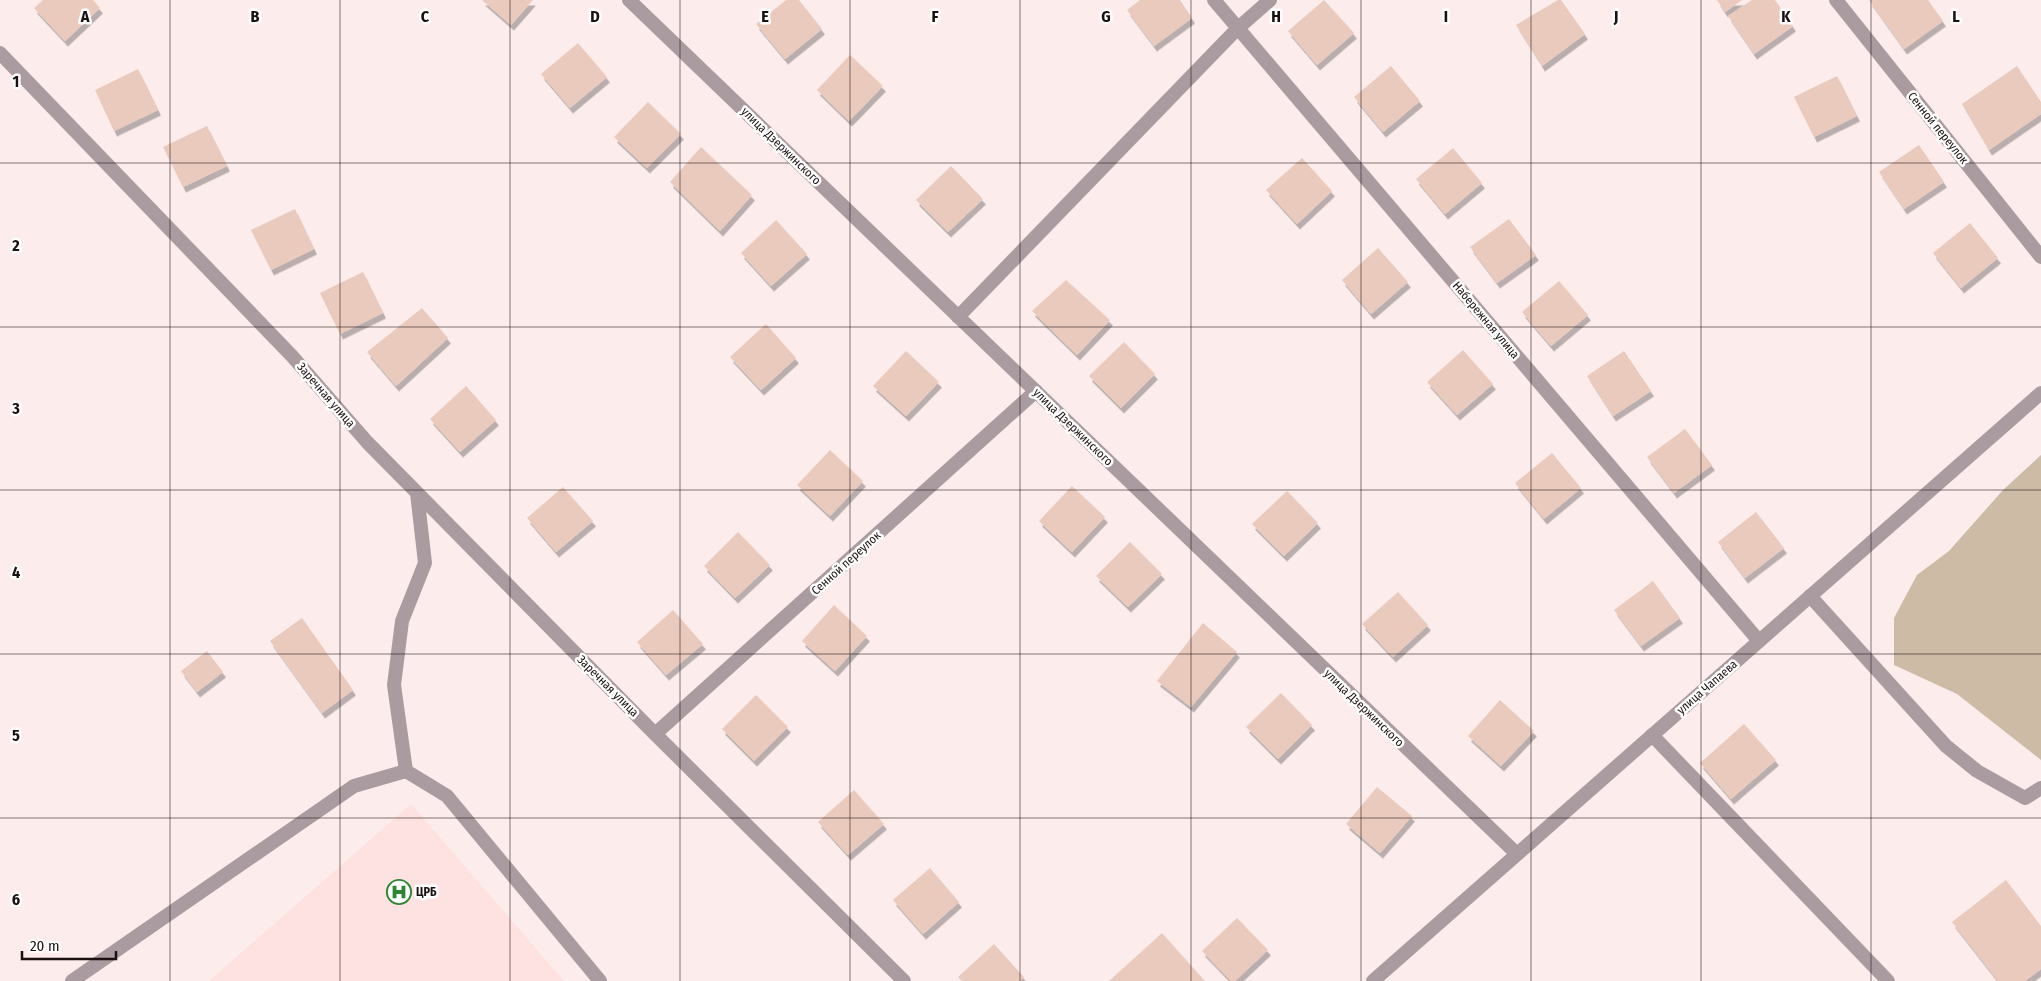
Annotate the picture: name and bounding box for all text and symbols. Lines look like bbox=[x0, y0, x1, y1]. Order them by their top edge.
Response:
text: A bbox=[80, 7, 90, 26]
text: B bbox=[251, 7, 260, 26]
text: C bbox=[421, 7, 430, 26]
text: D bbox=[590, 7, 600, 26]
text: E bbox=[761, 7, 769, 26]
text: F bbox=[931, 7, 939, 26]
text: G bbox=[1101, 7, 1111, 26]
text: H bbox=[1271, 7, 1281, 26]
text: I bbox=[1444, 7, 1448, 26]
text: J bbox=[1613, 7, 1618, 26]
text: K bbox=[1781, 7, 1791, 26]
text: L bbox=[1952, 7, 1960, 26]
text: 1 bbox=[13, 72, 19, 91]
street label: Сенной переулок bbox=[1905, 89, 1971, 167]
street label: улица Дзержинского bbox=[738, 104, 824, 188]
text: 2 bbox=[11, 236, 20, 255]
street label: Набережная улица bbox=[1450, 279, 1522, 361]
street label: Заречная улица bbox=[294, 360, 358, 430]
street label: улица Дзержинского bbox=[1030, 385, 1116, 469]
text: 3 bbox=[11, 399, 20, 418]
street label: Сенной переулок bbox=[809, 528, 884, 598]
text: 4 bbox=[12, 563, 20, 582]
street label: Заречная улица bbox=[574, 652, 642, 720]
street label: улица Чапаева bbox=[1674, 657, 1740, 717]
street label: улица Дзержинского bbox=[1321, 666, 1407, 750]
text: 5 bbox=[12, 726, 20, 745]
hospital icon: ЦРБ bbox=[386, 879, 412, 905]
place label: ЦРБ bbox=[416, 885, 437, 899]
text: 6 bbox=[12, 890, 20, 909]
scale bar bbox=[22, 928, 116, 960]
text: 20 m bbox=[30, 937, 60, 955]

